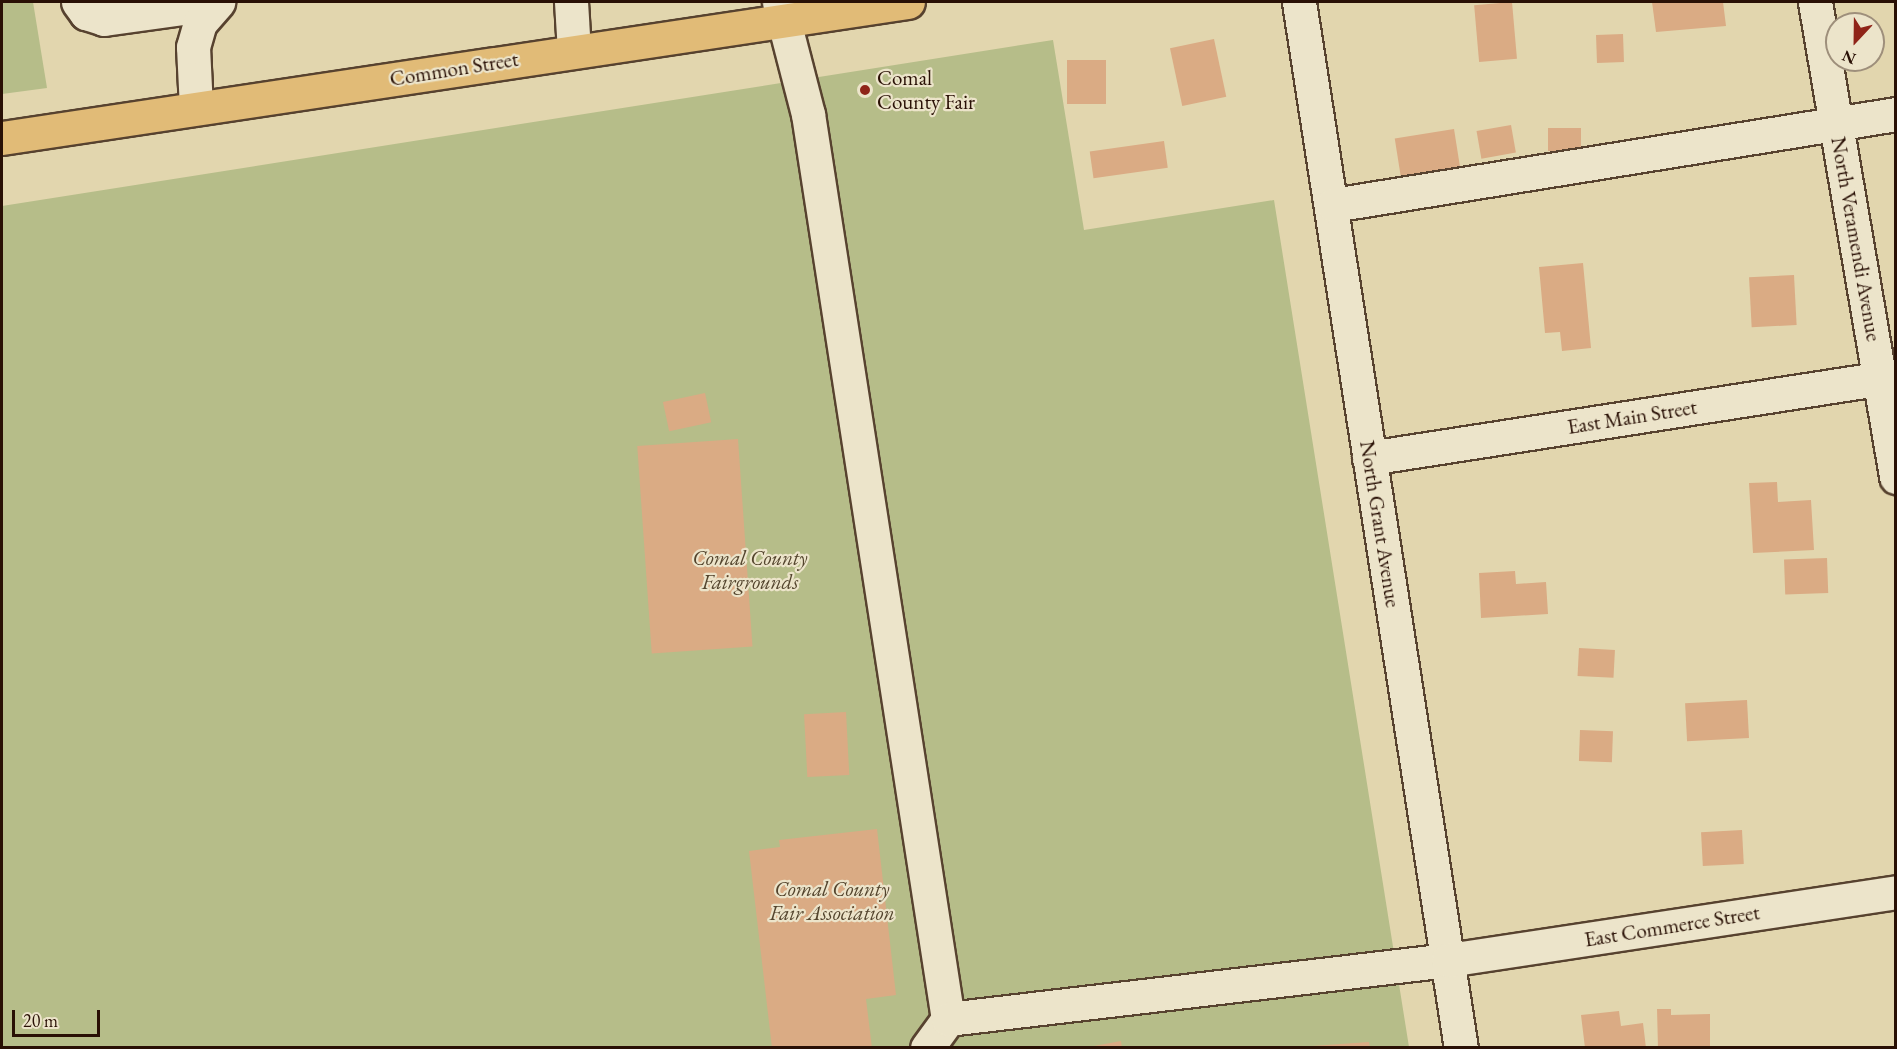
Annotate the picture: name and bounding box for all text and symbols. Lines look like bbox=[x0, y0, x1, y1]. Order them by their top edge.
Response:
north arrow bbox=[1825, 12, 1885, 72]
text: N bbox=[1839, 45, 1859, 69]
street label: Common Street bbox=[388, 46, 520, 92]
place label: Comal County Fair bbox=[877, 65, 975, 115]
marker: Comal County Fair bbox=[858, 83, 872, 97]
street label: North Veramendi Avenue bbox=[1826, 135, 1886, 343]
street label: East Main Street bbox=[1565, 394, 1699, 440]
street label: North Grant Avenue bbox=[1354, 439, 1406, 609]
park label: Comal County Fairgrounds bbox=[692, 545, 808, 595]
park label: Comal County Fair Association bbox=[769, 876, 895, 926]
street label: East Commerce Street bbox=[1583, 900, 1761, 952]
scale bar bbox=[15, 998, 104, 1036]
text: 20 m bbox=[23, 1009, 58, 1032]

